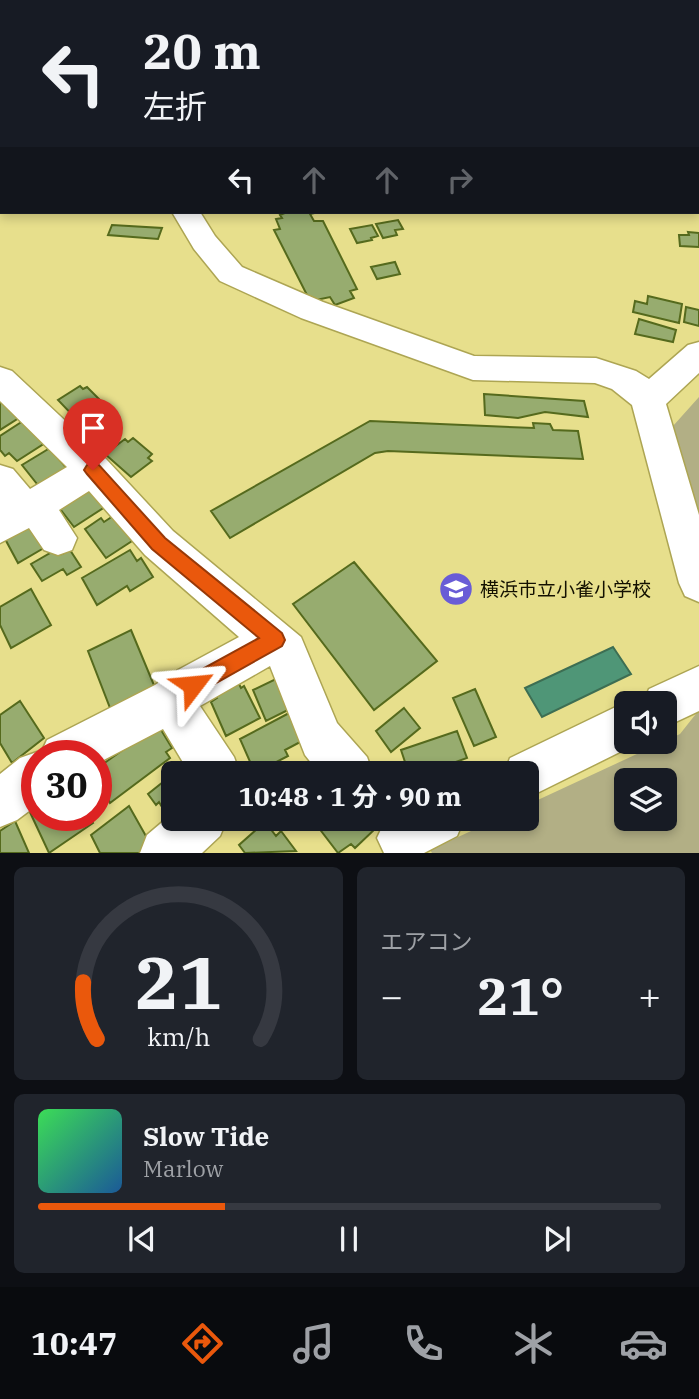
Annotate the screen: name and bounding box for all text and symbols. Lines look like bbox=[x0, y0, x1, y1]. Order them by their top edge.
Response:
text: 20 m bbox=[143, 19, 261, 82]
icon: left bbox=[28, 28, 119, 119]
text: 左折 bbox=[143, 85, 207, 127]
icon: left bbox=[222, 161, 260, 199]
icon: ahead bbox=[295, 161, 333, 199]
icon: ahead bbox=[368, 161, 406, 199]
icon: right bbox=[441, 161, 479, 199]
pin bbox=[63, 398, 123, 470]
icon: arrive bbox=[74, 409, 112, 447]
school or university icon: 横浜市立小雀小学校 bbox=[437, 570, 475, 608]
place label: 横浜市立小雀小学校 bbox=[480, 577, 651, 601]
position arrow bbox=[156, 648, 230, 722]
map controls bbox=[614, 691, 677, 831]
button: sound bbox=[614, 691, 677, 754]
speed limit sign: 30 bbox=[21, 740, 112, 831]
button: layers bbox=[614, 768, 677, 831]
text: 10:48 · 1 分 · 90 m bbox=[238, 779, 462, 813]
text: エアコン bbox=[381, 926, 473, 956]
text: 21 bbox=[135, 935, 222, 1030]
text: 21° bbox=[477, 962, 564, 1029]
text: − bbox=[381, 971, 403, 1020]
text: + bbox=[638, 971, 661, 1020]
text: km/h bbox=[147, 1020, 210, 1053]
text: Slow Tide bbox=[143, 1119, 269, 1153]
text: Marlow bbox=[143, 1153, 223, 1183]
icon: previous bbox=[123, 1220, 161, 1258]
icon: pause bbox=[330, 1220, 368, 1258]
icon: next bbox=[538, 1220, 576, 1258]
icon: directions bbox=[178, 1319, 227, 1368]
icon: music bbox=[289, 1319, 338, 1368]
icon: phone bbox=[399, 1319, 448, 1368]
icon: climate bbox=[509, 1319, 558, 1368]
icon: car bbox=[619, 1319, 668, 1368]
text: 10:47 bbox=[31, 1322, 117, 1364]

